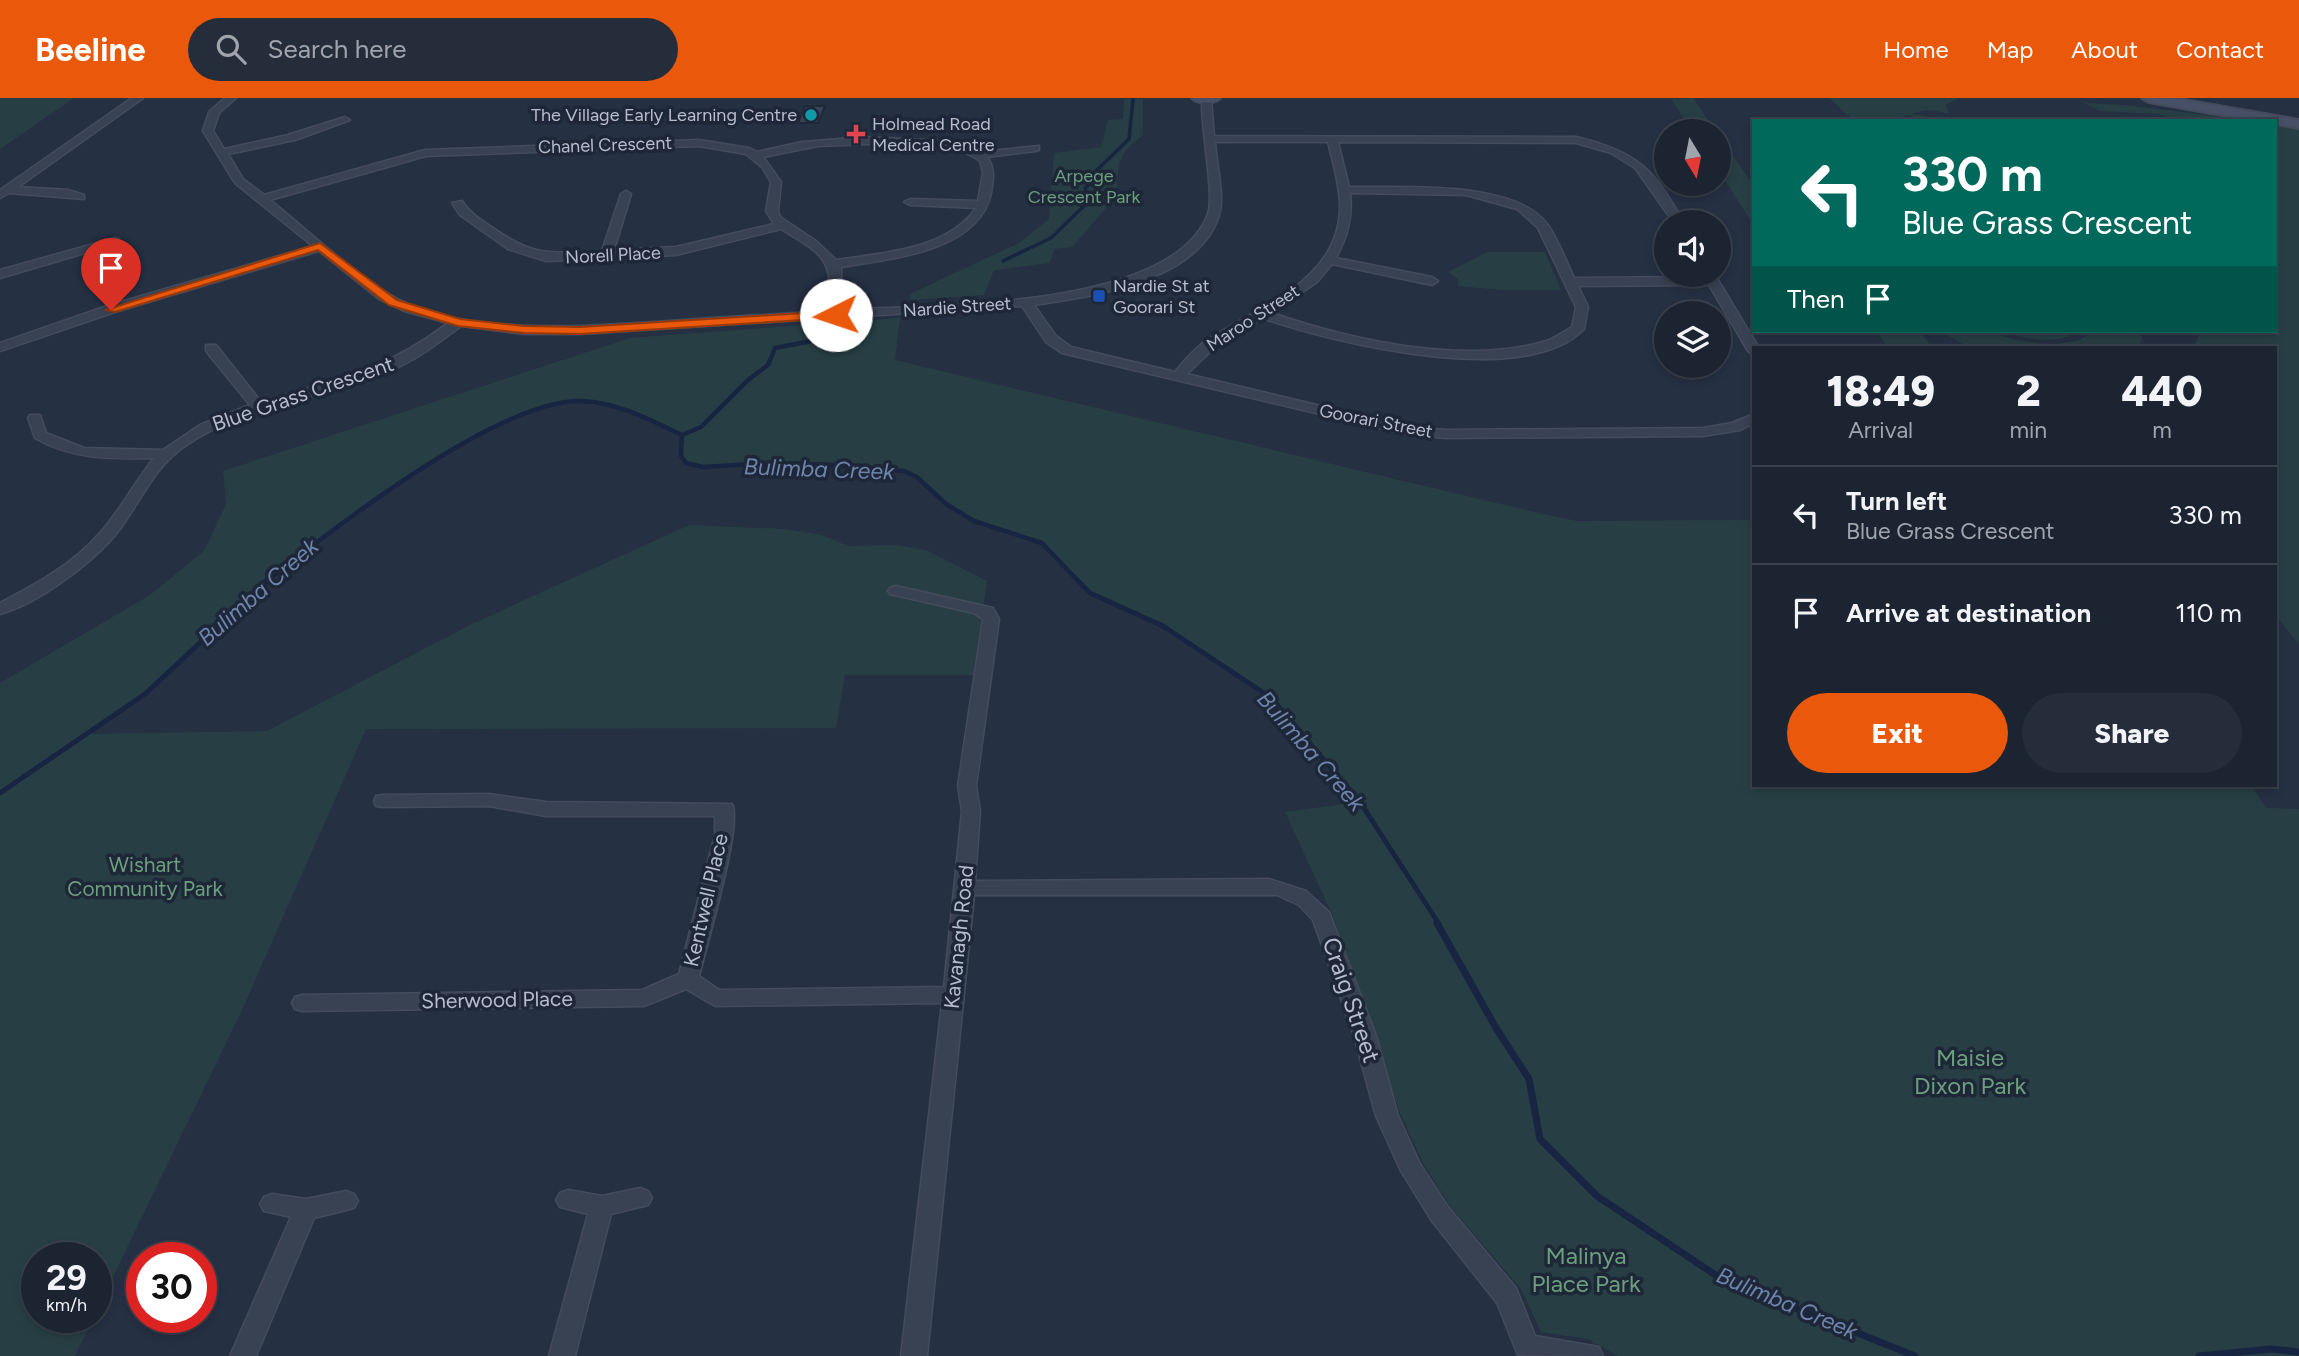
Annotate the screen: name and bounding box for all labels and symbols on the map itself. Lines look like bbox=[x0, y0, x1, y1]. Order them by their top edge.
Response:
place label: The Village Early Learning Centre bbox=[531, 104, 797, 126]
marker: The Village Early Learning Centre bbox=[803, 107, 819, 123]
place label: Holmead Road Medical Centre bbox=[872, 113, 995, 156]
north arrow bbox=[1654, 119, 1731, 196]
marker: Holmead Road Medical Centre bbox=[846, 124, 866, 144]
street label: Chanel Crescent bbox=[538, 132, 673, 158]
park label: Arpege Crescent Park bbox=[1028, 165, 1140, 208]
pin bbox=[81, 238, 141, 310]
street label: Norell Place bbox=[565, 241, 662, 268]
place label: Nardie St at Goorari St bbox=[1113, 275, 1210, 318]
position arrow bbox=[799, 278, 873, 352]
street label: Maroo Street bbox=[1202, 280, 1304, 356]
marker: Nardie St at Goorari St bbox=[1091, 288, 1107, 304]
street label: Nardie Street bbox=[902, 292, 1012, 322]
street label: Blue Grass Crescent bbox=[209, 351, 397, 436]
street label: Goorari Street bbox=[1317, 399, 1435, 443]
water label: Bulimba Creek bbox=[743, 452, 895, 486]
water label: Bulimba Creek bbox=[192, 532, 325, 652]
water label: Bulimba Creek bbox=[1251, 685, 1371, 818]
street label: Kentwell Place bbox=[678, 831, 733, 969]
park label: Wishart Community Park bbox=[67, 852, 224, 901]
street label: Kavanagh Road bbox=[939, 864, 978, 1010]
street label: Craig Street bbox=[1317, 933, 1386, 1066]
street label: Sherwood Place bbox=[421, 986, 573, 1013]
park label: Maisie Dixon Park bbox=[1914, 1043, 2026, 1100]
park label: Malinya Place Park bbox=[1531, 1241, 1641, 1298]
speed limit sign: 30 bbox=[126, 1242, 217, 1333]
water label: Bulimba Creek bbox=[1712, 1261, 1862, 1346]

